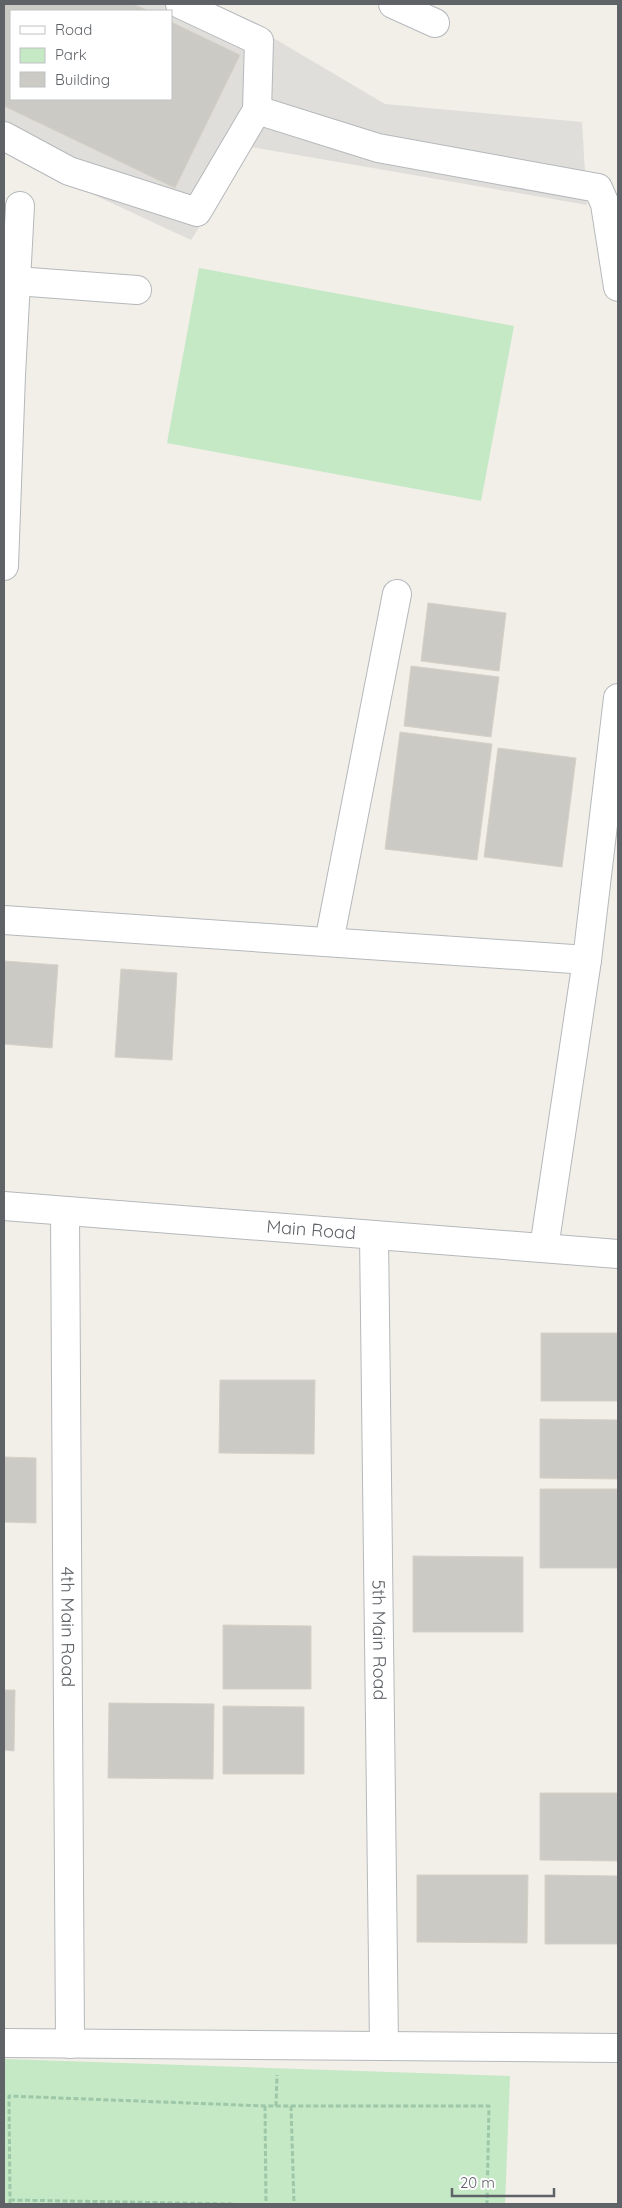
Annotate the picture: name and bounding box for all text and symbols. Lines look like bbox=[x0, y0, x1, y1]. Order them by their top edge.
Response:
legend bbox=[10, 10, 172, 100]
text: Road bbox=[55, 20, 92, 39]
text: Park bbox=[55, 45, 87, 64]
text: Building bbox=[55, 70, 110, 89]
street label: Main Road bbox=[265, 1215, 357, 1244]
street label: 4th Main Road bbox=[56, 1567, 80, 1687]
street label: 5th Main Road bbox=[367, 1579, 392, 1700]
scale bar bbox=[452, 2166, 554, 2198]
text: 20 m bbox=[460, 2173, 495, 2192]

